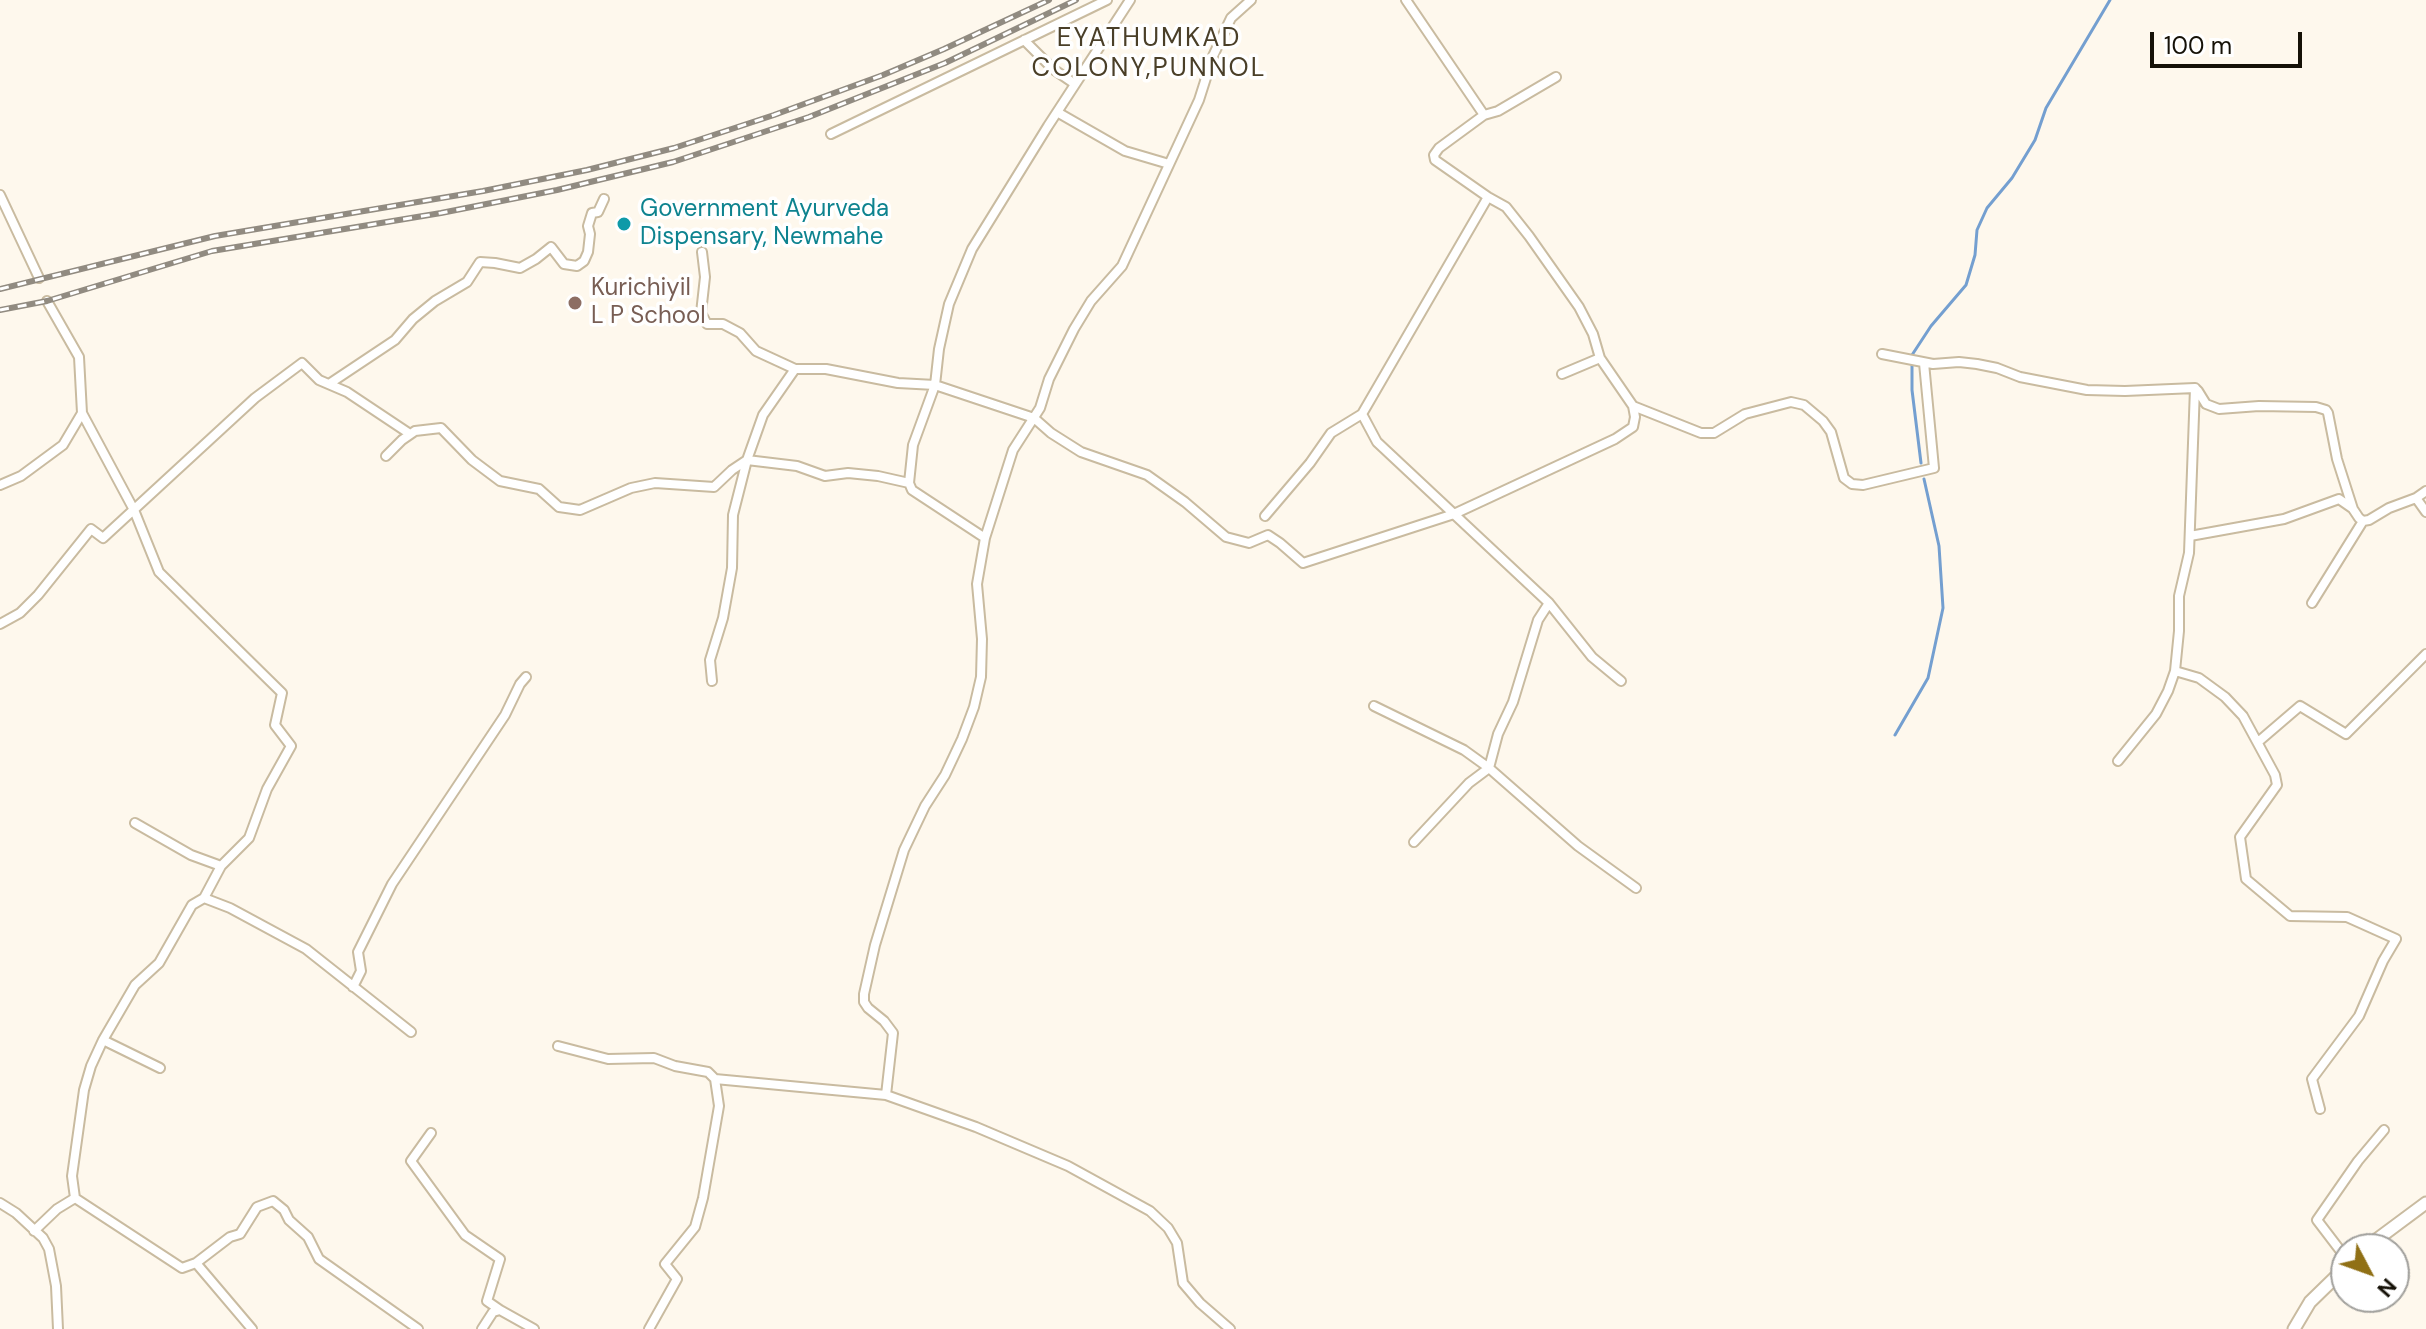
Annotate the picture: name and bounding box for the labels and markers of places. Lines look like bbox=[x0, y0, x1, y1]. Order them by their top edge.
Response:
place label: Government Ayurveda Dispensary, Newmahe bbox=[640, 196, 889, 252]
marker: Government Ayurveda Dispensary, Newmahe bbox=[615, 215, 633, 233]
place label: Kurichiyil L P School bbox=[591, 275, 706, 331]
marker: Kurichiyil L P School bbox=[566, 294, 584, 312]

